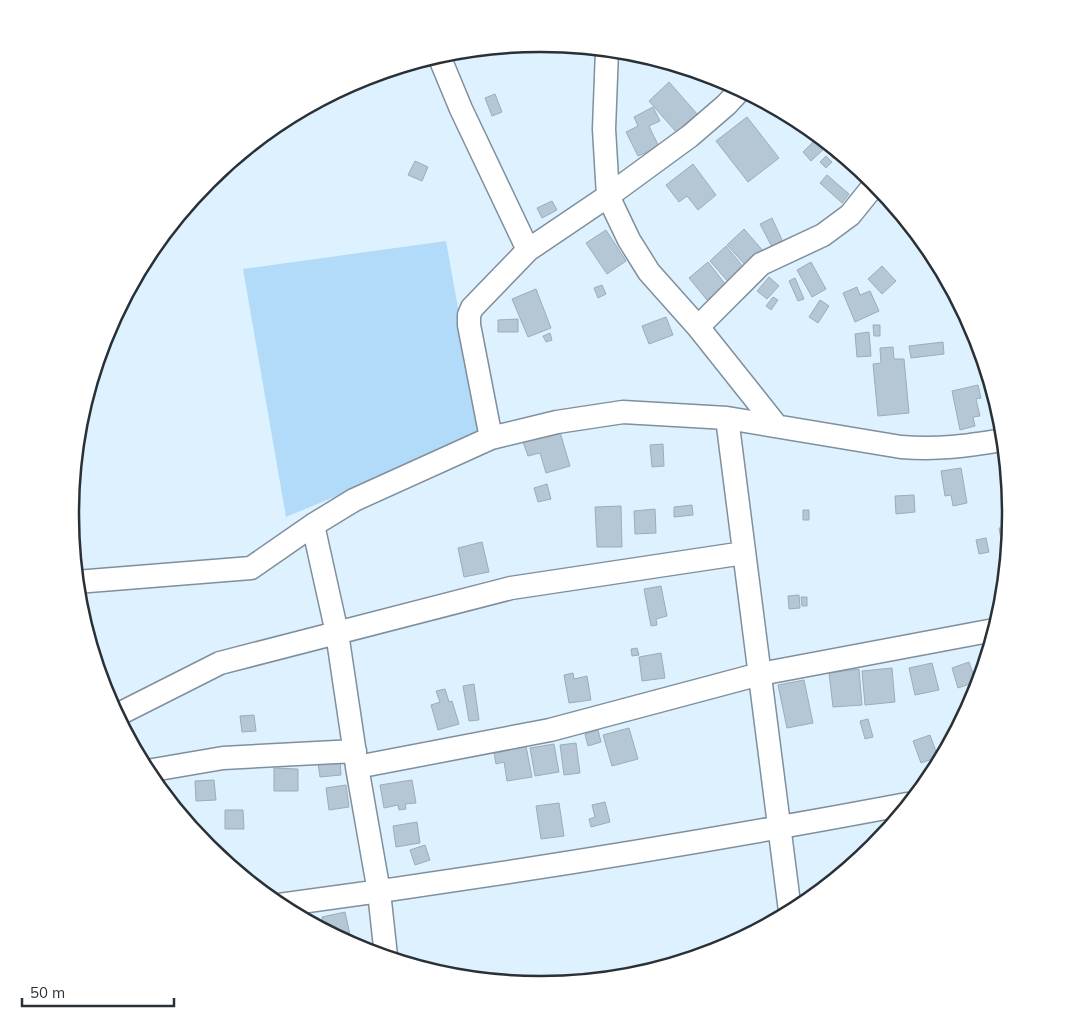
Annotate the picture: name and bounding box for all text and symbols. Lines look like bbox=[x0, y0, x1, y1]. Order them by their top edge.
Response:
scale bar bbox=[22, 976, 175, 1008]
text: 50 m bbox=[30, 983, 65, 1002]

